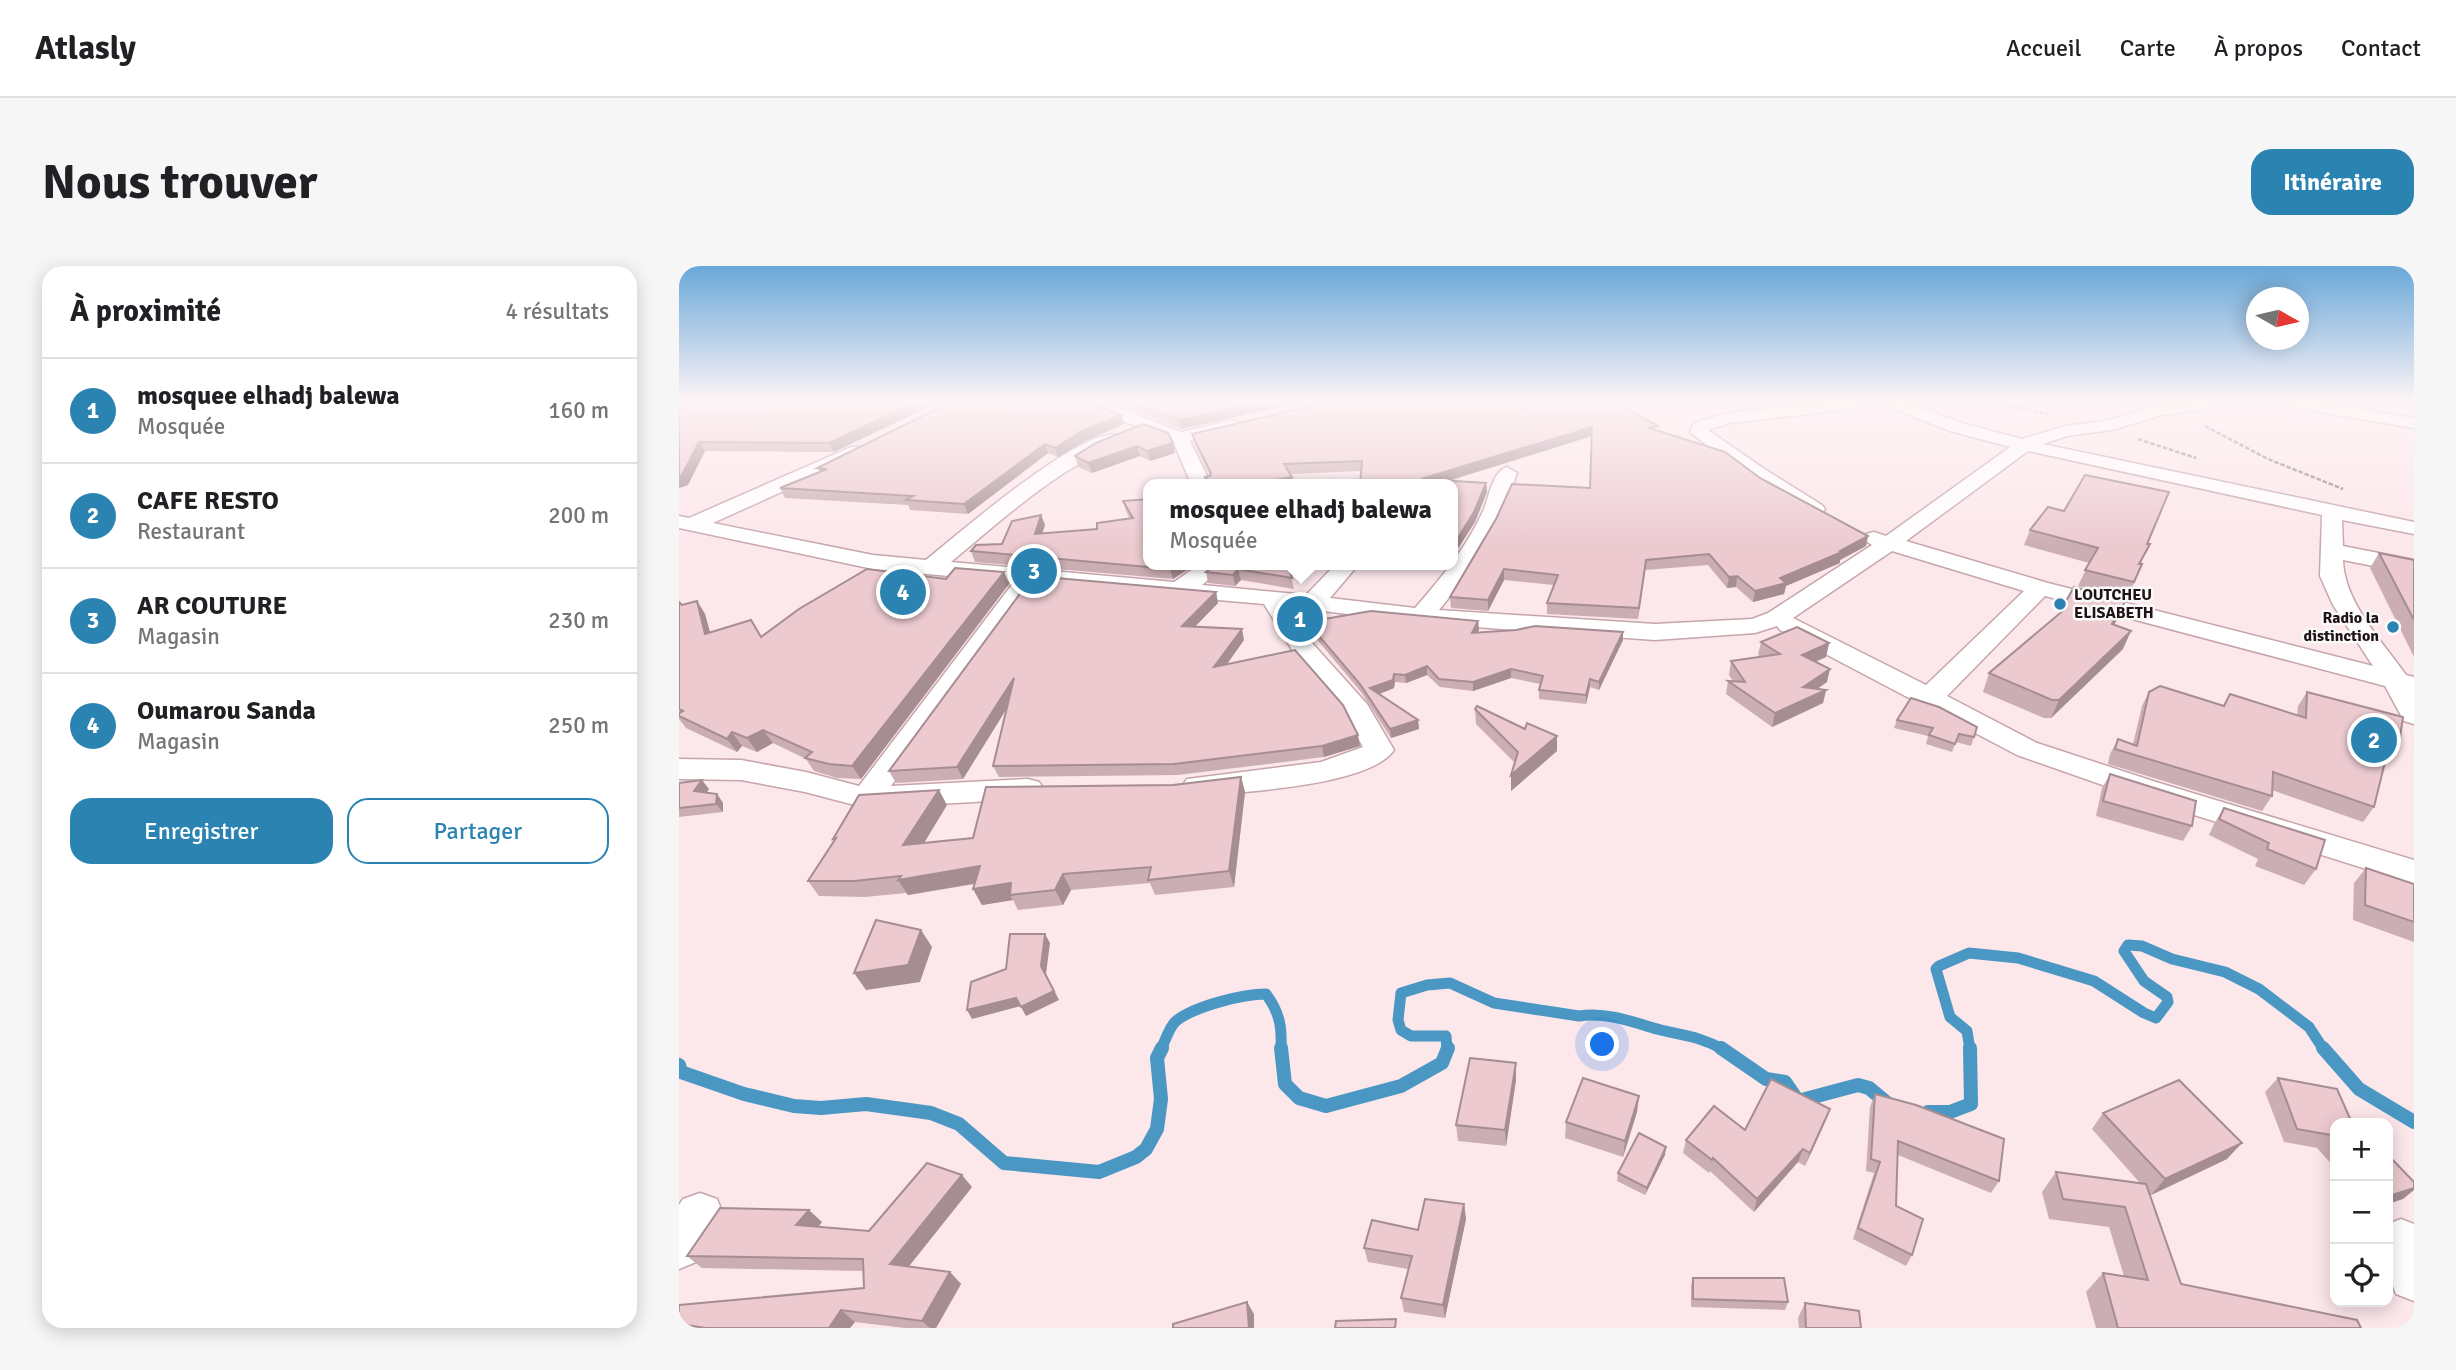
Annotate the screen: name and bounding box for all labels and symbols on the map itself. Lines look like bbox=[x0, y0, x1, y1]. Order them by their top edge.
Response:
north arrow bbox=[2246, 287, 2309, 350]
pin: 3 bbox=[1011, 545, 1057, 597]
pin: 4 bbox=[880, 566, 926, 618]
place label: LOUTCHEU ELISABETH bbox=[2074, 585, 2154, 623]
pin: 1 bbox=[1277, 593, 1323, 645]
marker: LOUTCHEU ELISABETH bbox=[2052, 596, 2068, 612]
place label: Radio la distinction bbox=[2304, 608, 2379, 646]
marker: Radio la distinction bbox=[2385, 619, 2401, 635]
pin: 2 bbox=[2351, 714, 2397, 766]
your location bbox=[1585, 1027, 1619, 1061]

